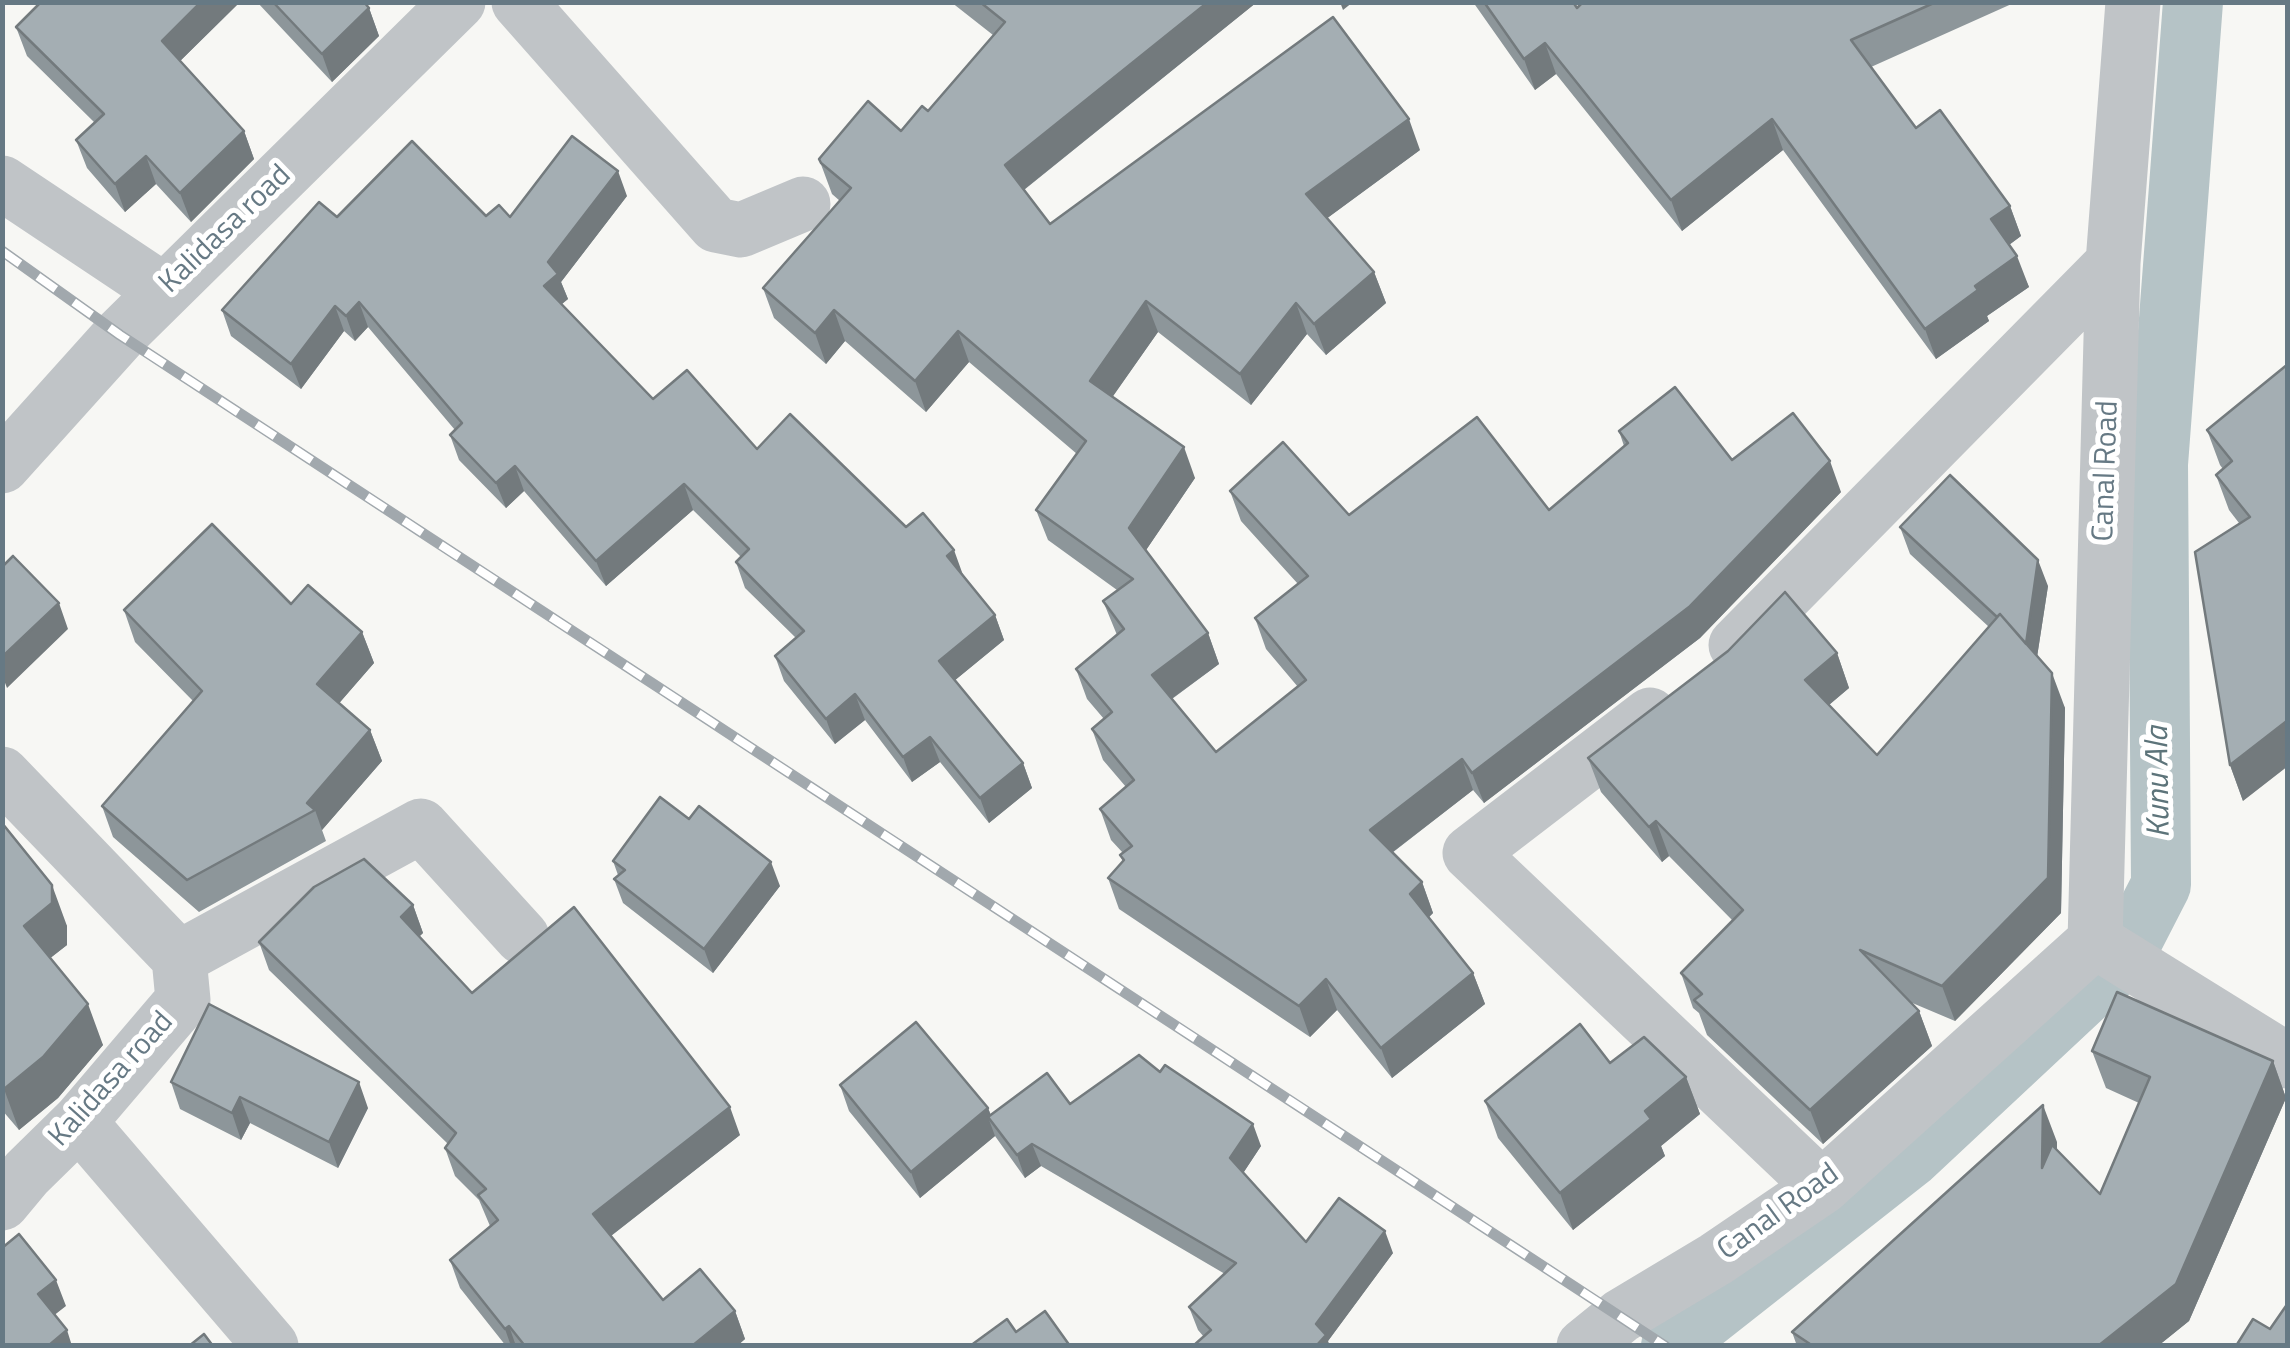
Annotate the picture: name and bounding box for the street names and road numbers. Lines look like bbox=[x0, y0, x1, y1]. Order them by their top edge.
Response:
street label: Kalidasa road bbox=[153, 158, 299, 302]
street label: Canal Road bbox=[2087, 400, 2127, 542]
street label: Kalidasa road bbox=[42, 1005, 182, 1155]
street label: Canal Road bbox=[1711, 1157, 1847, 1269]

